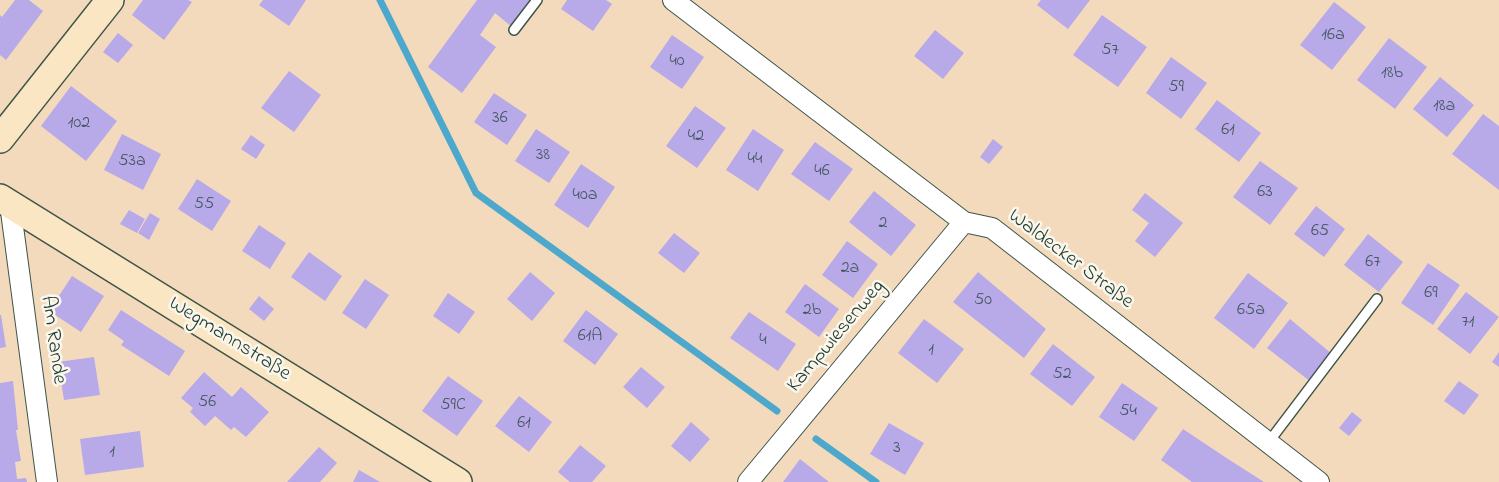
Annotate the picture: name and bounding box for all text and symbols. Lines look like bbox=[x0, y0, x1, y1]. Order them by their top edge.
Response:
house number: 16a bbox=[1321, 25, 1345, 47]
house number: 57 bbox=[1101, 40, 1119, 62]
house number: 40 bbox=[669, 51, 685, 73]
house number: 18b bbox=[1381, 63, 1403, 85]
house number: 59 bbox=[1168, 77, 1184, 99]
house number: 18a bbox=[1433, 96, 1455, 118]
house number: 36 bbox=[492, 108, 508, 130]
house number: 102 bbox=[68, 113, 90, 135]
house number: 61 bbox=[1221, 120, 1235, 142]
house number: 42 bbox=[688, 126, 704, 148]
house number: 38 bbox=[536, 145, 550, 167]
house number: 44 bbox=[748, 149, 762, 171]
house number: 53a bbox=[118, 151, 146, 173]
house number: 46 bbox=[814, 161, 830, 183]
house number: 63 bbox=[1257, 182, 1273, 204]
house number: 40a bbox=[573, 185, 597, 207]
house number: 55 bbox=[194, 194, 214, 216]
street label: Waldecker Straße bbox=[1002, 205, 1138, 315]
house number: 2 bbox=[879, 213, 887, 235]
house number: 65 bbox=[1311, 221, 1329, 243]
house number: 67 bbox=[1365, 252, 1381, 274]
house number: 2a bbox=[841, 258, 859, 280]
street label: Kampwiesenweg bbox=[783, 276, 891, 398]
house number: 69 bbox=[1424, 283, 1438, 305]
house number: 50 bbox=[974, 290, 992, 312]
street label: Wegmannstraße bbox=[163, 292, 295, 388]
street label: Am Rande bbox=[33, 294, 71, 386]
house number: 2b bbox=[803, 300, 821, 322]
house number: 65a bbox=[1237, 300, 1265, 322]
house number: 71 bbox=[1461, 312, 1475, 334]
house number: 61A bbox=[578, 326, 602, 348]
house number: 4 bbox=[759, 330, 767, 352]
house number: 1 bbox=[928, 340, 934, 362]
house number: 52 bbox=[1052, 364, 1072, 386]
house number: 56 bbox=[198, 392, 216, 414]
house number: 59C bbox=[440, 395, 466, 417]
house number: 54 bbox=[1119, 401, 1137, 423]
house number: 61 bbox=[517, 413, 531, 435]
house number: 3 bbox=[893, 438, 901, 460]
house number: 1 bbox=[109, 442, 115, 464]

